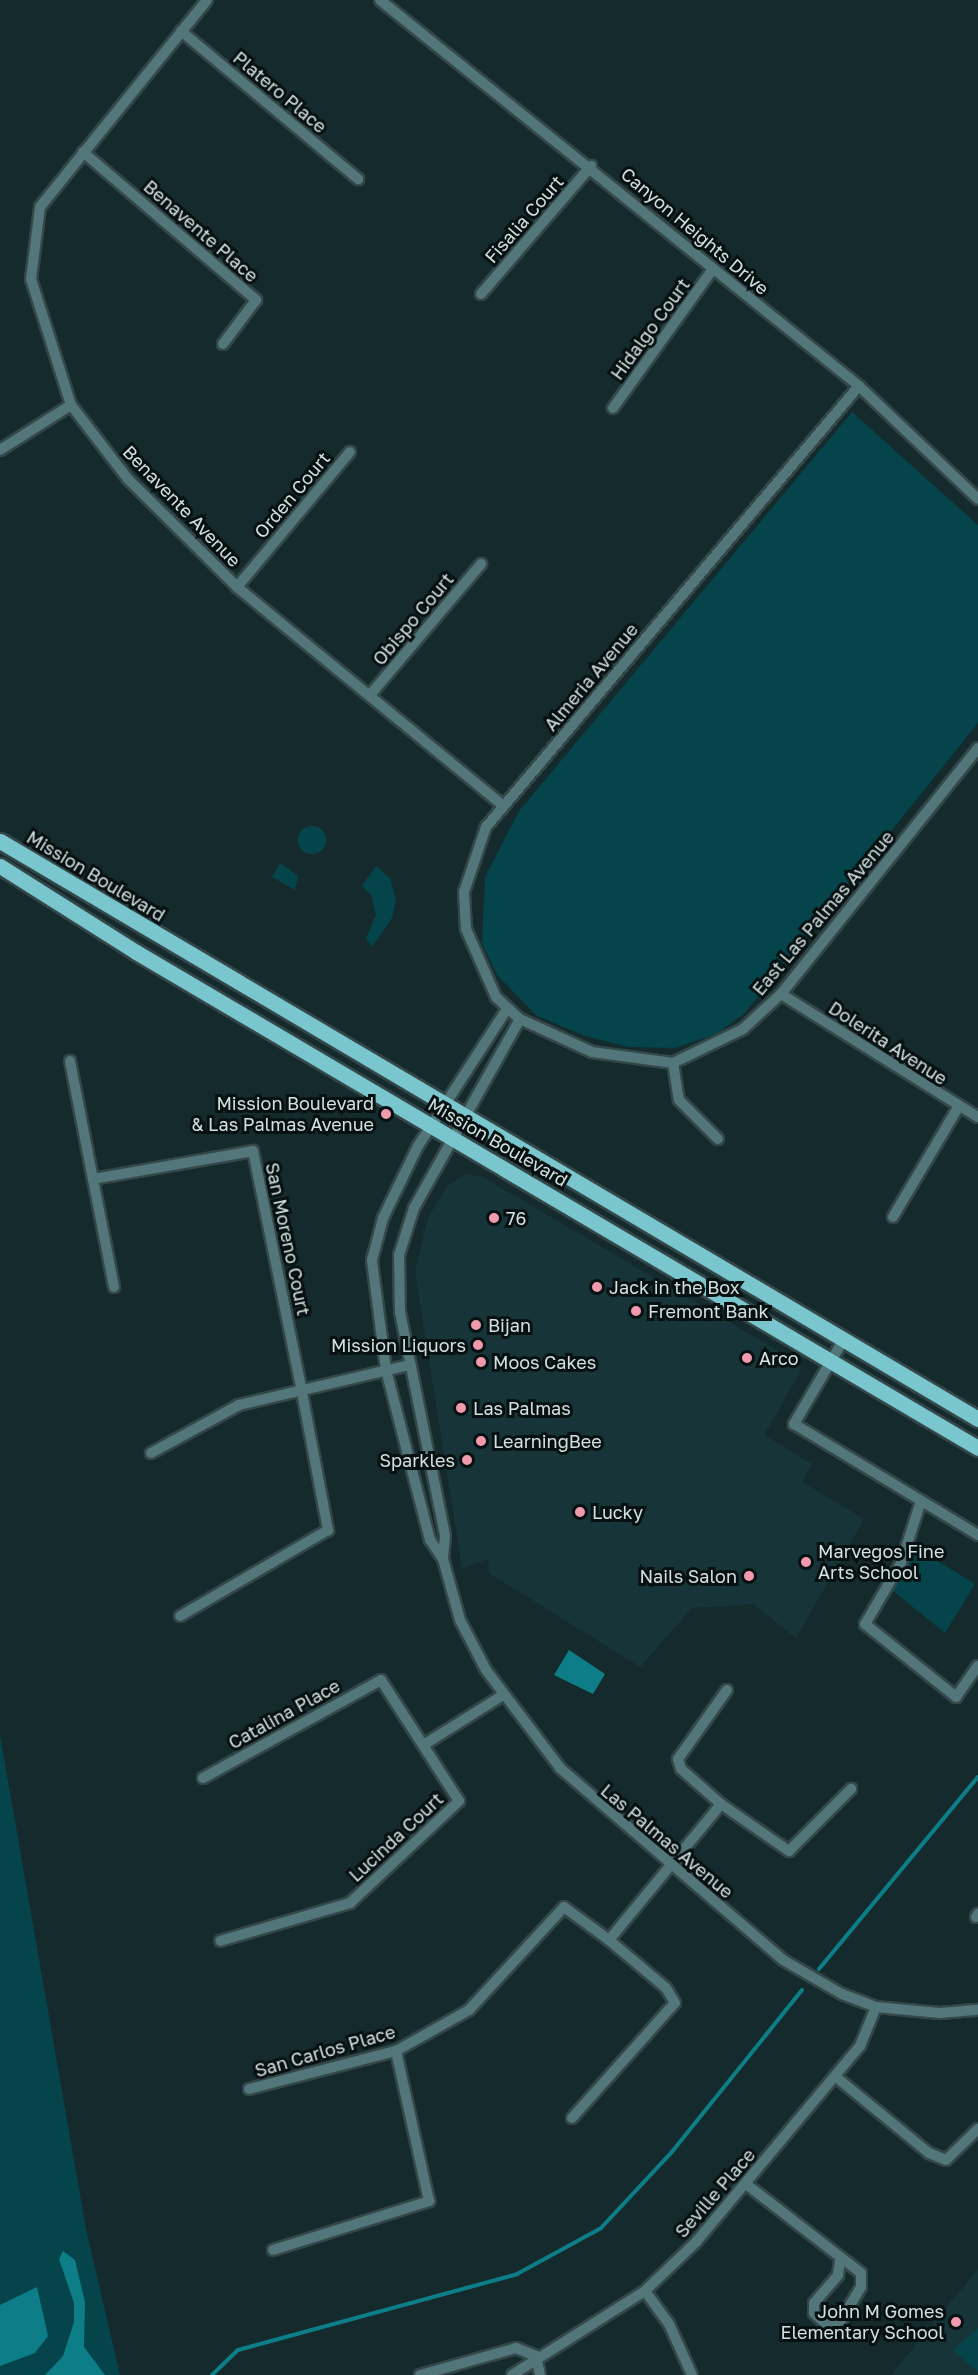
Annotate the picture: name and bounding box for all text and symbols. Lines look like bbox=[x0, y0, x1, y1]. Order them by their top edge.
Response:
street label: Platero Place bbox=[229, 47, 331, 137]
street label: Canyon Heights Drive bbox=[617, 163, 773, 299]
street label: Fisalia Court bbox=[480, 171, 568, 267]
street label: Benavente Place bbox=[139, 175, 263, 287]
street label: Hidalgo Court bbox=[606, 274, 694, 384]
street label: Benavente Avenue bbox=[119, 441, 245, 571]
street label: Orden Court bbox=[250, 448, 334, 542]
street label: Obispo Court bbox=[368, 569, 458, 669]
street label: Almeria Avenue bbox=[540, 619, 642, 735]
street label: Mission Boulevard bbox=[23, 826, 169, 926]
street label: East Las Palmas Avenue bbox=[748, 826, 898, 1000]
street label: Dolerita Avenue bbox=[825, 997, 951, 1089]
place label: Mission Boulevard & Las Palmas Avenue bbox=[192, 1093, 374, 1136]
street label: Mission Boulevard bbox=[424, 1093, 572, 1191]
marker: Mission Boulevard & Las Palmas Avenue bbox=[379, 1107, 393, 1121]
street label: San Moreno Court bbox=[261, 1161, 315, 1317]
place label: 76 bbox=[506, 1207, 526, 1229]
marker: 76 bbox=[487, 1211, 501, 1225]
place label: Jack in the Box bbox=[609, 1276, 740, 1298]
marker: Jack in the Box bbox=[590, 1280, 604, 1294]
place label: Fremont Bank bbox=[648, 1300, 769, 1322]
marker: Fremont Bank bbox=[629, 1304, 643, 1318]
place label: Bijan bbox=[488, 1314, 531, 1336]
marker: Bijan bbox=[469, 1318, 483, 1332]
place label: Mission Liquors bbox=[331, 1334, 466, 1356]
marker: Mission Liquors bbox=[471, 1338, 485, 1352]
place label: Arco bbox=[759, 1347, 799, 1369]
place label: Moos Cakes bbox=[493, 1351, 596, 1373]
marker: Arco bbox=[740, 1351, 754, 1365]
marker: Moos Cakes bbox=[474, 1355, 488, 1369]
place label: Las Palmas bbox=[473, 1397, 571, 1419]
marker: Las Palmas bbox=[454, 1401, 468, 1415]
place label: LearningBee bbox=[493, 1430, 602, 1452]
marker: LearningBee bbox=[474, 1434, 488, 1448]
place label: Sparkles bbox=[379, 1449, 455, 1471]
marker: Sparkles bbox=[460, 1453, 474, 1467]
place label: Lucky bbox=[592, 1501, 643, 1523]
marker: Lucky bbox=[573, 1505, 587, 1519]
place label: Marvegos Fine Arts School bbox=[818, 1541, 944, 1584]
marker: Marvegos Fine Arts School bbox=[799, 1555, 813, 1569]
place label: Nails Salon bbox=[639, 1565, 737, 1587]
marker: Nails Salon bbox=[742, 1569, 756, 1583]
street label: Catalina Place bbox=[225, 1675, 343, 1753]
street label: Las Palmas Avenue bbox=[597, 1779, 737, 1903]
street label: Lucinda Court bbox=[344, 1788, 448, 1886]
street label: San Carlos Place bbox=[252, 2021, 398, 2081]
street label: Seville Place bbox=[671, 2144, 759, 2242]
place label: John M Gomes Elementary School bbox=[780, 2301, 944, 2344]
marker: John M Gomes Elementary School bbox=[949, 2315, 963, 2329]

